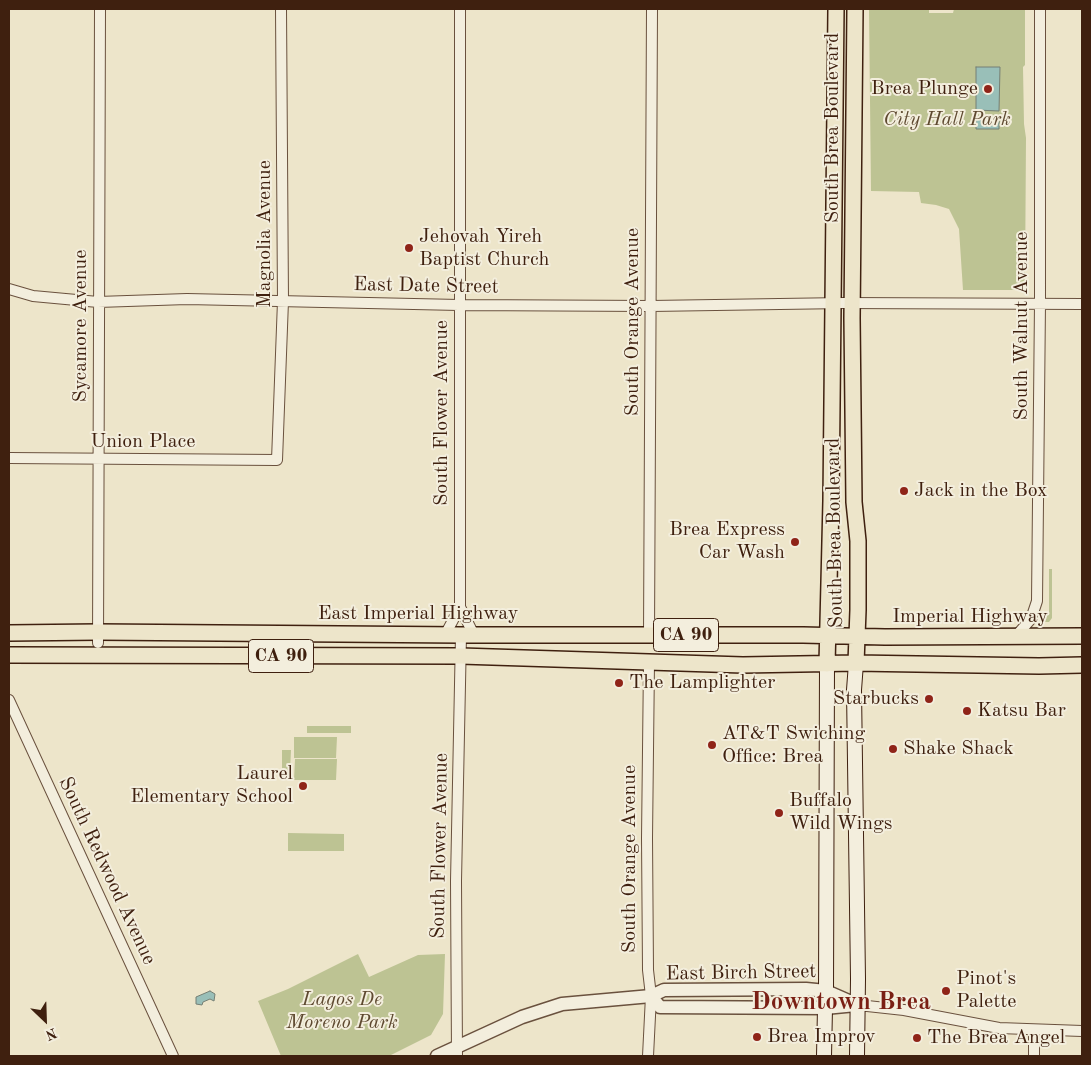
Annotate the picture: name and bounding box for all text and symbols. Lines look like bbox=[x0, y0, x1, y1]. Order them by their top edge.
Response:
street label: South Brea Boulevard bbox=[821, 33, 845, 223]
place label: Brea Plunge bbox=[871, 77, 978, 101]
marker: Brea Plunge bbox=[982, 83, 994, 95]
park label: City Hall Park bbox=[883, 108, 1011, 132]
street label: Magnolia Avenue bbox=[253, 160, 277, 308]
place label: Jehovah Yireh Baptist Church bbox=[419, 225, 549, 272]
street label: South Orange Avenue bbox=[621, 228, 645, 416]
street label: South Walnut Avenue bbox=[1010, 231, 1034, 421]
marker: Jehovah Yireh Baptist Church bbox=[403, 242, 415, 254]
street label: Sycamore Avenue bbox=[69, 250, 93, 402]
street label: East Date Street bbox=[353, 273, 499, 299]
street label: South Flower Avenue bbox=[430, 320, 454, 506]
street label: Union Place bbox=[91, 430, 195, 454]
street label: South Brea Boulevard bbox=[821, 437, 849, 629]
place label: Jack in the Box bbox=[914, 479, 1048, 503]
marker: Jack in the Box bbox=[898, 485, 910, 497]
place label: Brea Express Car Wash bbox=[669, 518, 785, 565]
marker: Brea Express Car Wash bbox=[789, 536, 801, 548]
street label: East Imperial Highway bbox=[318, 602, 518, 626]
street label: Imperial Highway bbox=[892, 605, 1048, 629]
road number: CA 90 bbox=[654, 618, 718, 652]
road number: CA 90 bbox=[248, 640, 314, 672]
place label: The Lamplighter bbox=[629, 671, 775, 695]
marker: The Lamplighter bbox=[613, 677, 625, 689]
place label: Starbucks bbox=[833, 687, 919, 711]
marker: Starbucks bbox=[923, 693, 935, 705]
place label: Katsu Bar bbox=[977, 699, 1066, 723]
marker: Katsu Bar bbox=[961, 705, 973, 717]
place label: AT&T Swiching Office: Brea bbox=[722, 722, 865, 769]
place label: Shake Shack bbox=[903, 737, 1014, 761]
marker: AT&T Swiching Office: Brea bbox=[706, 739, 718, 751]
marker: Shake Shack bbox=[887, 743, 899, 755]
street label: South Flower Avenue bbox=[426, 753, 454, 939]
place label: Laurel Elementary School bbox=[130, 762, 293, 809]
street label: South Orange Avenue bbox=[618, 765, 642, 953]
street label: South Redwood Avenue bbox=[53, 773, 161, 969]
marker: Laurel Elementary School bbox=[297, 780, 309, 792]
place label: Buffalo Wild Wings bbox=[789, 789, 892, 836]
marker: Buffalo Wild Wings bbox=[773, 807, 785, 819]
street label: East Birch Street bbox=[666, 960, 816, 986]
place label: Pinot's Palette bbox=[956, 967, 1016, 1014]
marker: Pinot's Palette bbox=[940, 985, 952, 997]
district label: Downtown Brea bbox=[751, 987, 931, 1017]
park label: Lagos De Moreno Park bbox=[286, 988, 398, 1035]
north arrow bbox=[20, 995, 70, 1045]
text: N bbox=[43, 1025, 59, 1042]
place label: Brea Improv bbox=[767, 1025, 876, 1049]
place label: The Brea Angel bbox=[927, 1026, 1065, 1050]
marker: Brea Improv bbox=[751, 1031, 763, 1043]
marker: The Brea Angel bbox=[911, 1032, 923, 1044]

